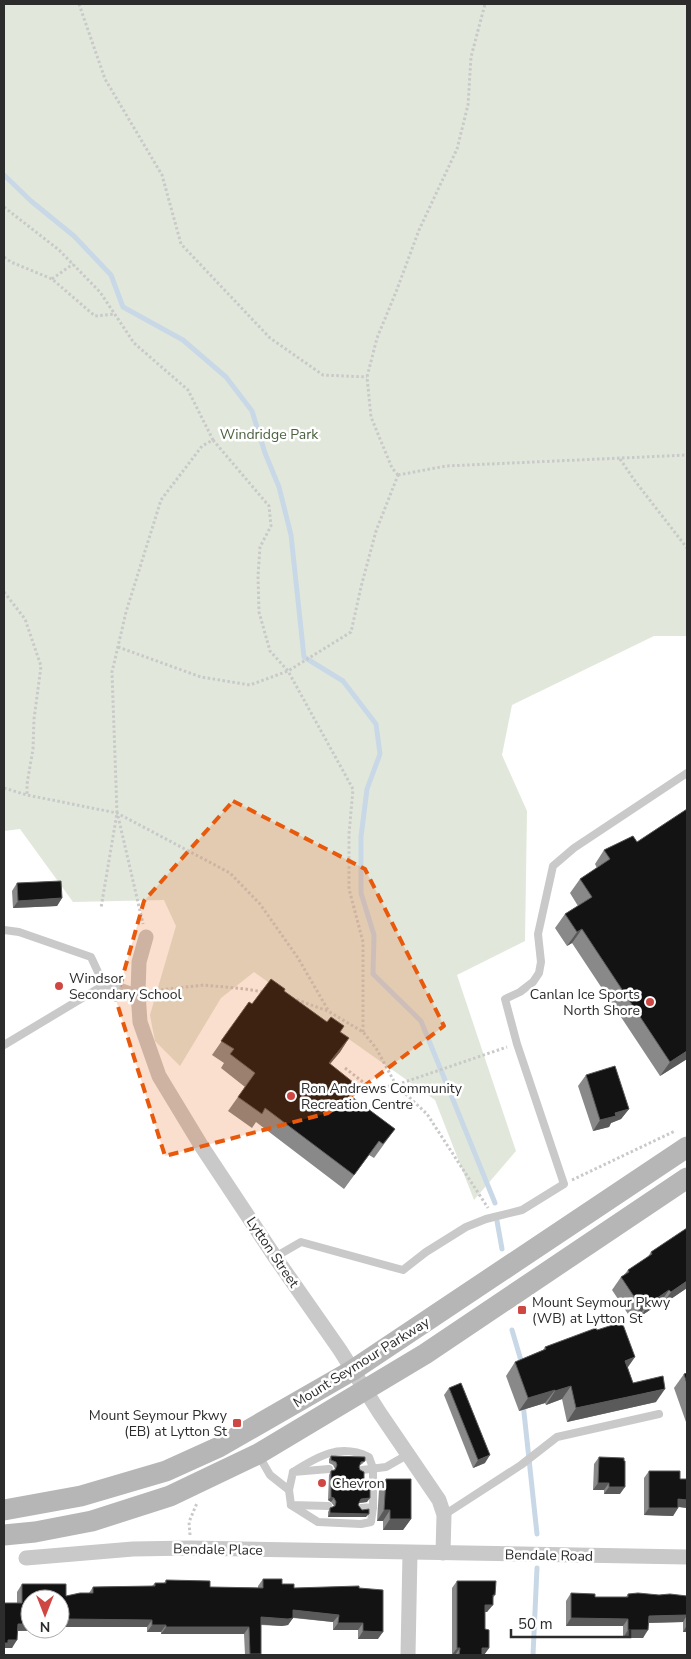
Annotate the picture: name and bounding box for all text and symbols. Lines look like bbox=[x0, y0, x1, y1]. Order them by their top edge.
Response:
park label: Windridge Park bbox=[220, 425, 319, 444]
place label: Windsor Secondary School bbox=[69, 969, 183, 1004]
marker: Windsor Secondary School bbox=[53, 980, 65, 992]
place label: Canlan Ice Sports North Shore bbox=[530, 985, 640, 1020]
marker: Canlan Ice Sports North Shore bbox=[644, 996, 656, 1008]
place label: Ron Andrews Community Recreation Centre bbox=[301, 1079, 463, 1114]
marker: Ron Andrews Community Recreation Centre bbox=[285, 1090, 297, 1102]
street label: Lytton Street bbox=[242, 1213, 303, 1291]
place label: Mount Seymour Pkwy (WB) at Lytton St bbox=[532, 1293, 671, 1328]
marker: Mount Seymour Pkwy (WB) at Lytton St bbox=[516, 1304, 528, 1316]
street label: Mount Seymour Parkway bbox=[289, 1312, 434, 1412]
place label: Mount Seymour Pkwy (EB) at Lytton St bbox=[89, 1406, 228, 1441]
marker: Mount Seymour Pkwy (EB) at Lytton St bbox=[231, 1417, 243, 1429]
place label: Chevron bbox=[332, 1474, 385, 1493]
marker: Chevron bbox=[316, 1477, 328, 1489]
street label: Bendale Place bbox=[173, 1539, 263, 1560]
street label: Bendale Road bbox=[505, 1545, 593, 1566]
north arrow bbox=[20, 1589, 70, 1639]
scale bar bbox=[511, 1606, 630, 1638]
text: 50 m bbox=[518, 1614, 553, 1634]
text: N bbox=[40, 1617, 50, 1636]

